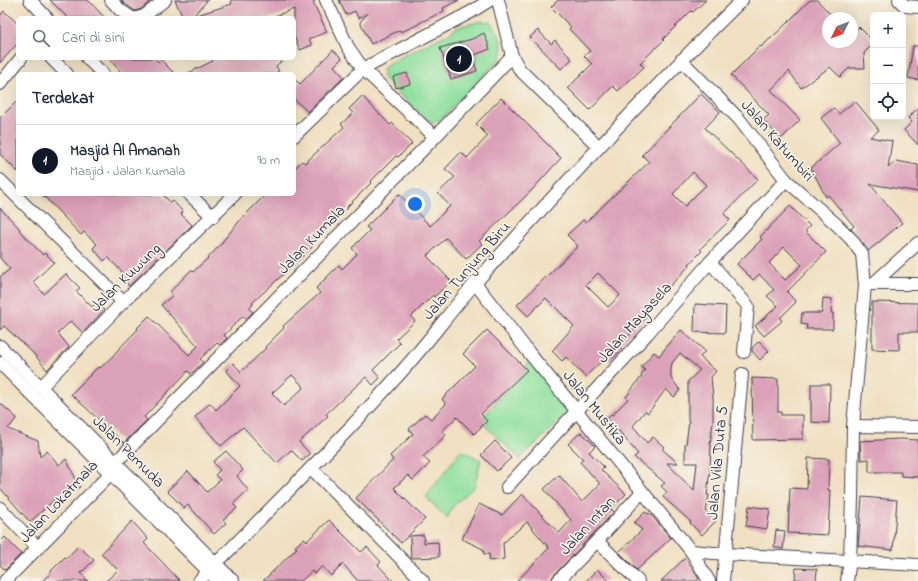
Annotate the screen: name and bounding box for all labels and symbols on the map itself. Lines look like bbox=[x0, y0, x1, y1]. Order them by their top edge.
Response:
north arrow bbox=[822, 12, 858, 48]
pin: 1 bbox=[446, 44, 472, 74]
street label: Jalan Katumbiri bbox=[734, 95, 820, 187]
your location bbox=[405, 194, 425, 214]
street label: Jalan Kumala bbox=[272, 200, 352, 280]
street label: Jalan Tunjung Biru bbox=[417, 216, 517, 326]
street label: Jalan Kuwung bbox=[85, 238, 167, 318]
street label: Jalan Mayasela bbox=[592, 277, 678, 369]
street label: Jalan Mustika bbox=[556, 365, 632, 451]
street label: Jalan Vila Duta 5 bbox=[701, 405, 735, 521]
street label: Jalan Pemuda bbox=[86, 410, 170, 494]
street label: Jalan Lokatmala bbox=[14, 455, 104, 549]
street label: Jalan Intan bbox=[554, 491, 622, 561]

